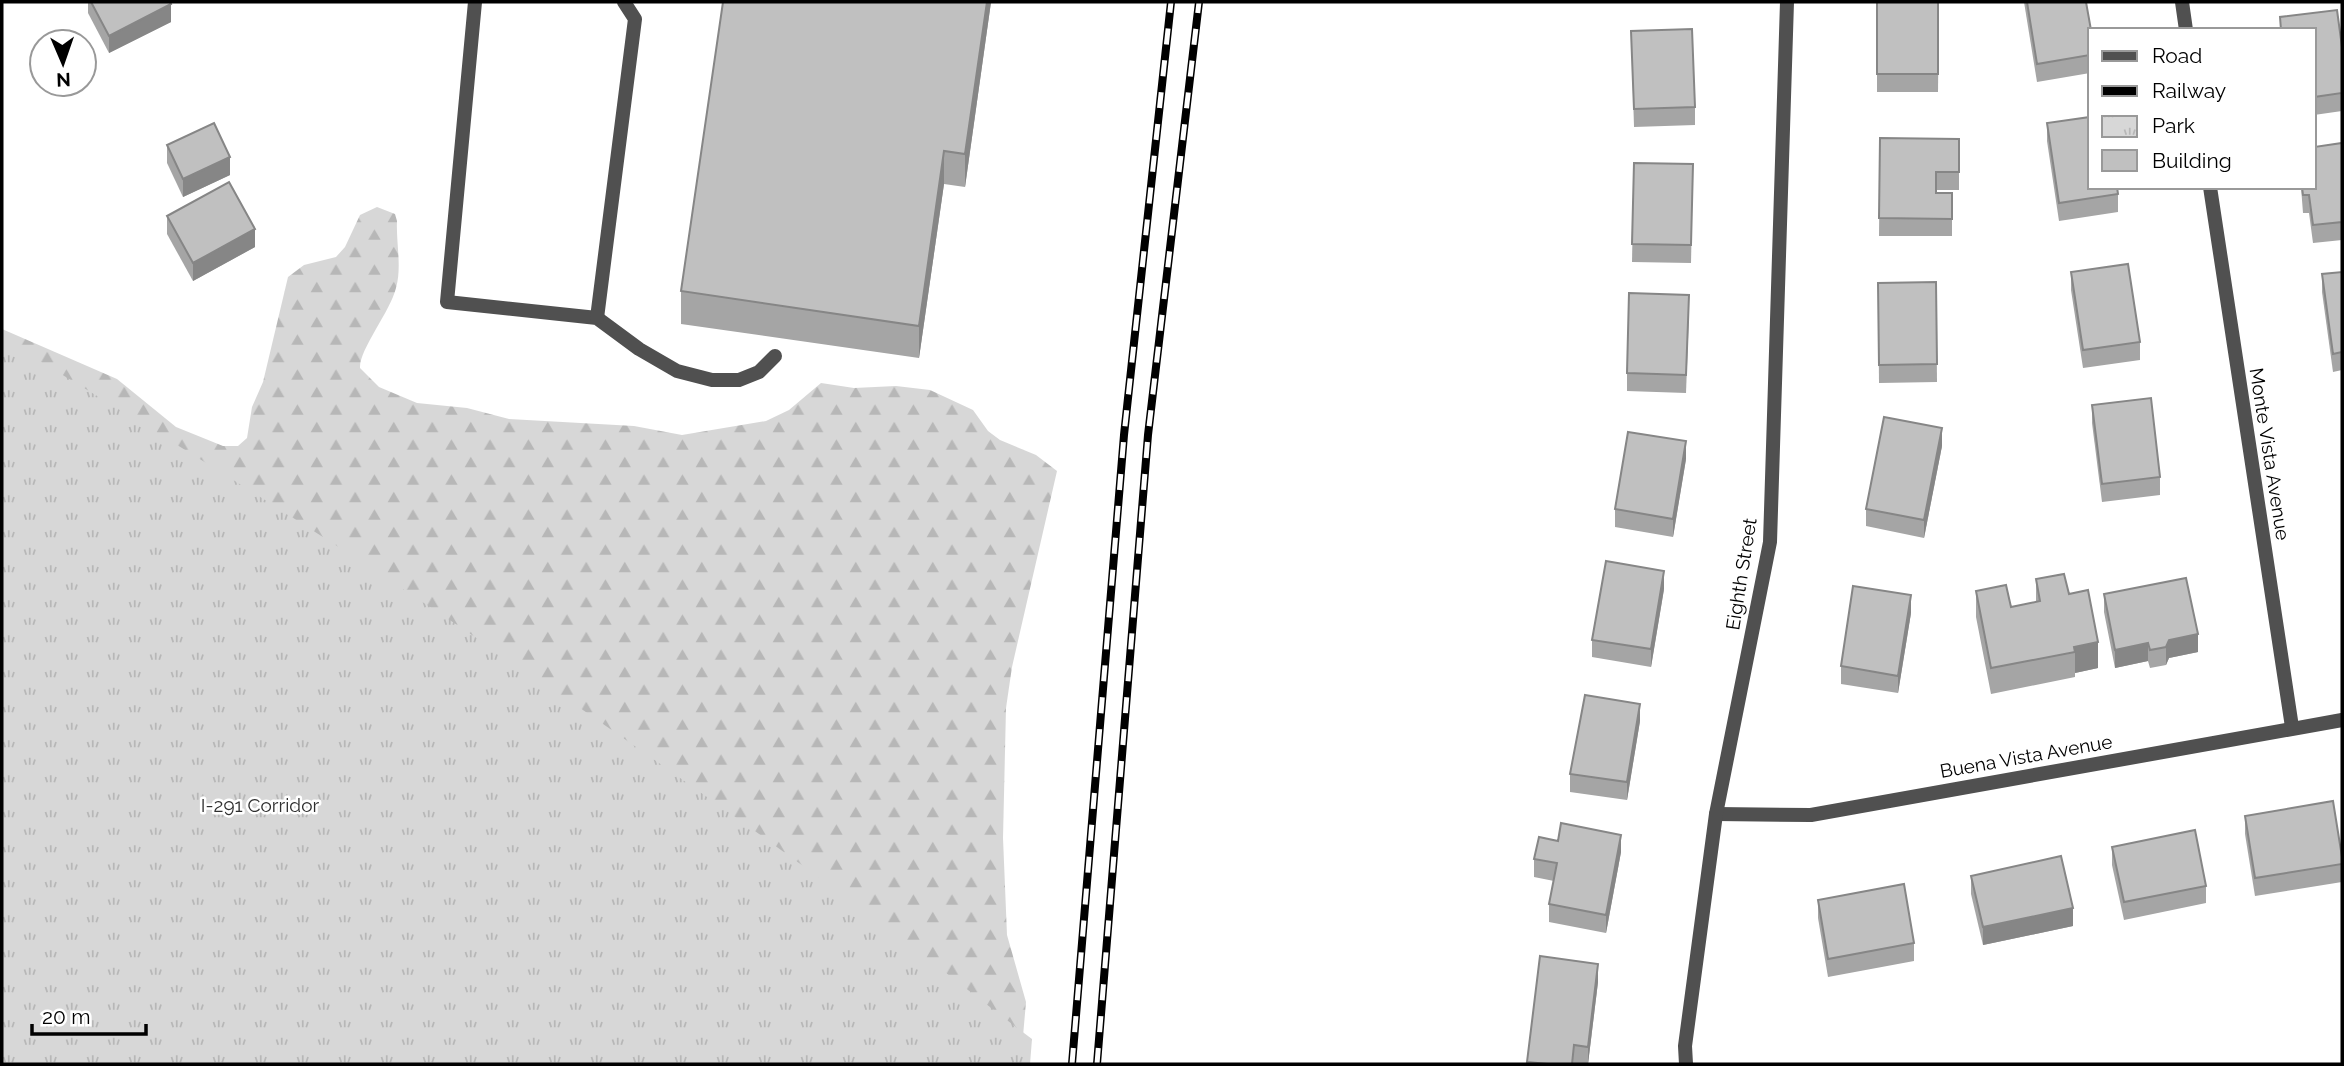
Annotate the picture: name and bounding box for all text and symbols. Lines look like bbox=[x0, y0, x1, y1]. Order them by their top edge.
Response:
north arrow bbox=[28, 28, 98, 98]
legend bbox=[2088, 28, 2316, 189]
text: Road bbox=[2152, 43, 2202, 68]
text: N bbox=[56, 69, 71, 91]
text: Railway bbox=[2152, 78, 2226, 103]
text: Park bbox=[2152, 113, 2195, 138]
text: Building bbox=[2152, 148, 2232, 173]
street label: Monte Vista Avenue bbox=[2246, 366, 2294, 542]
street label: Eighth Street bbox=[1721, 516, 1761, 632]
street label: Buena Vista Avenue bbox=[1938, 730, 2114, 782]
park label: I-291 Corridor bbox=[201, 794, 319, 816]
scale bar bbox=[32, 992, 145, 1036]
text: 20 m bbox=[42, 1004, 90, 1029]

